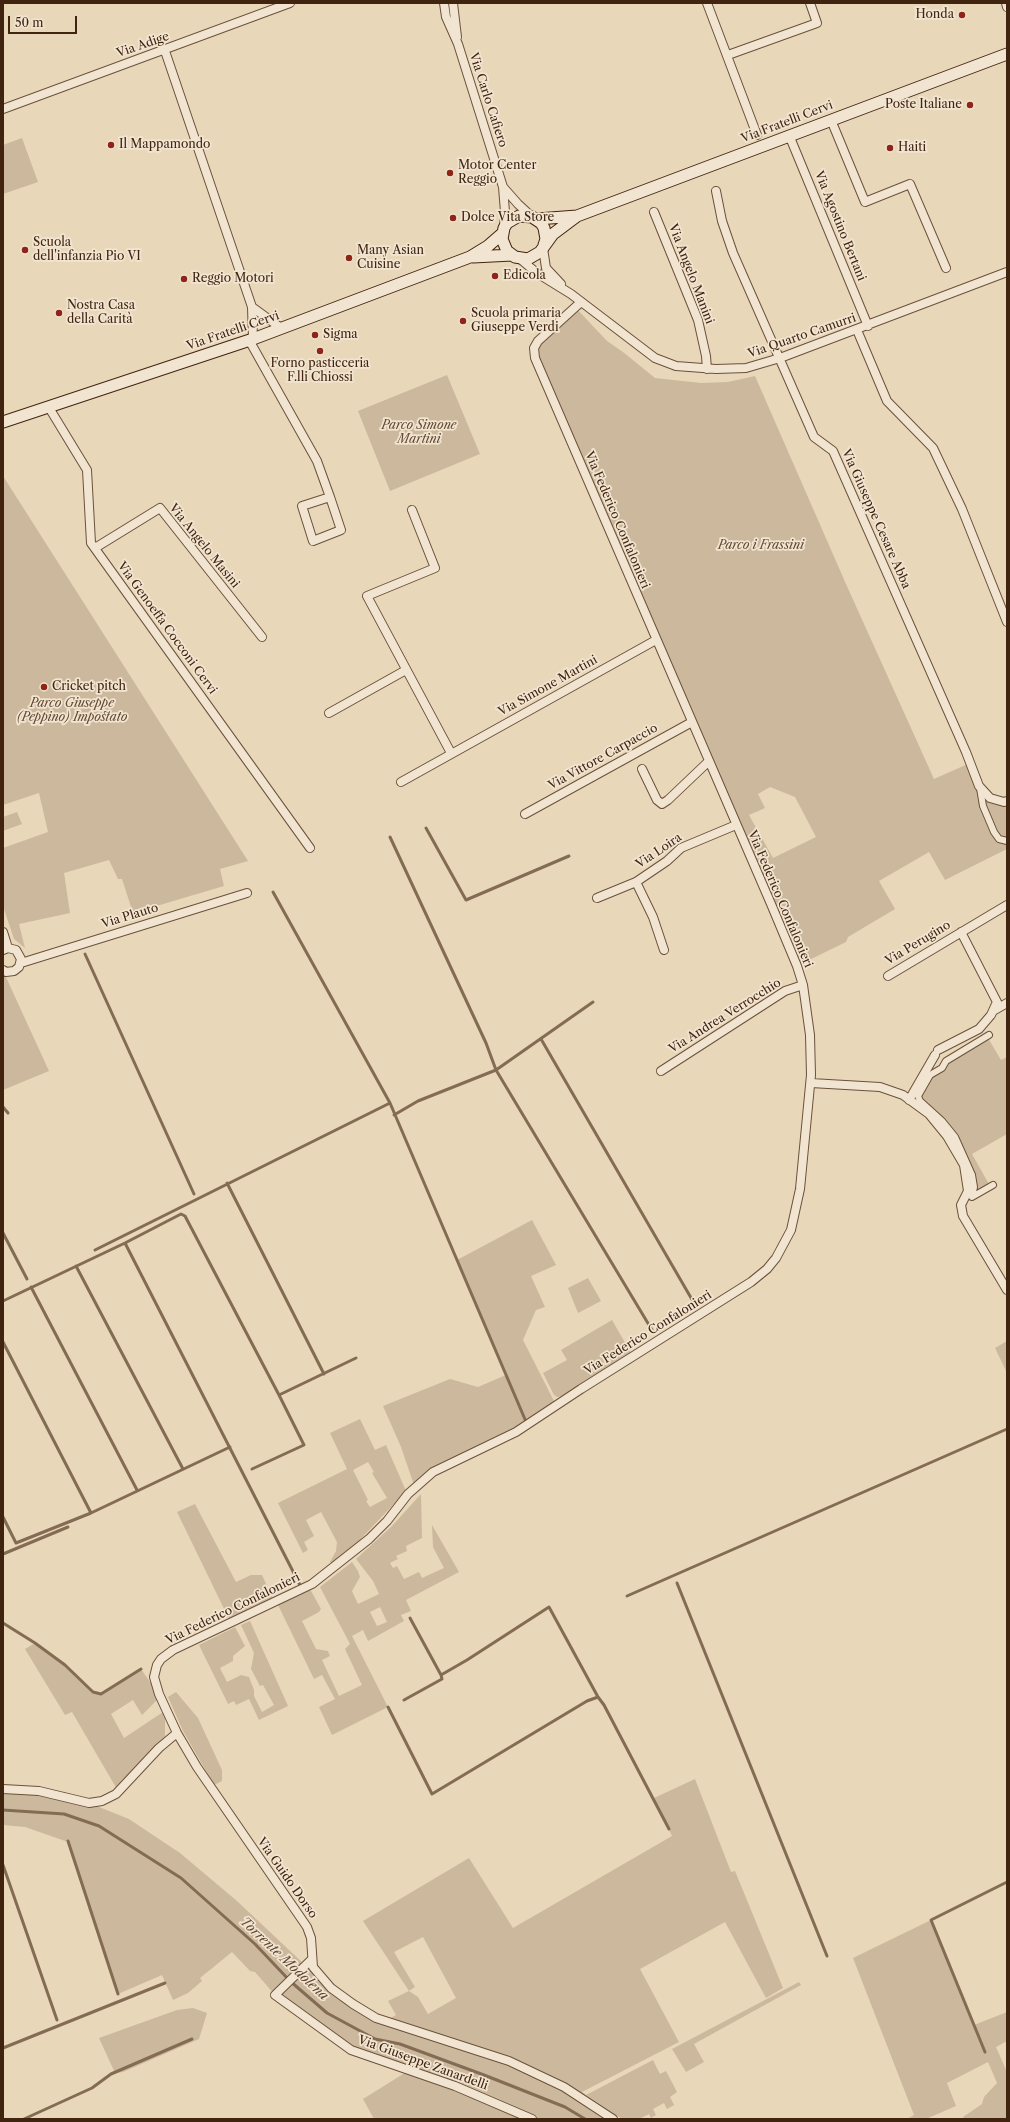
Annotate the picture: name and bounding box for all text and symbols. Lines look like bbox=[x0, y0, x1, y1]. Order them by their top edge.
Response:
scale bar bbox=[10, 8, 79, 34]
place label: Honda bbox=[915, 8, 954, 22]
marker: Honda bbox=[957, 10, 967, 20]
text: 50 m bbox=[15, 15, 44, 30]
street label: Via Adige bbox=[115, 29, 171, 61]
street label: Via Carlo Cafiero bbox=[466, 51, 510, 149]
street label: Via Fratelli Cervi bbox=[739, 98, 835, 146]
place label: Poste Italiane bbox=[885, 98, 962, 112]
marker: Poste Italiane bbox=[965, 100, 975, 110]
place label: Il Mappamondo bbox=[119, 138, 210, 152]
marker: Il Mappamondo bbox=[106, 140, 116, 150]
place label: Haiti bbox=[898, 141, 926, 155]
marker: Haiti bbox=[885, 143, 895, 153]
place label: Motor Center Reggio bbox=[458, 159, 537, 187]
marker: Motor Center Reggio bbox=[445, 168, 455, 178]
street label: Via Agostino Bertani bbox=[811, 169, 869, 283]
place label: Dolce Vita Store bbox=[461, 211, 554, 225]
marker: Dolce Vita Store bbox=[448, 213, 458, 223]
street label: Via Angelo Manini bbox=[665, 222, 717, 326]
place label: Scuola dell'infanzia Pio VI bbox=[33, 236, 141, 264]
place label: Many Asian Cuisine bbox=[357, 244, 424, 272]
marker: Scuola dell'infanzia Pio VI bbox=[20, 245, 30, 255]
marker: Many Asian Cuisine bbox=[344, 253, 354, 263]
place label: Edicola bbox=[503, 269, 546, 283]
marker: Edicola bbox=[490, 271, 500, 281]
place label: Reggio Motori bbox=[192, 272, 274, 286]
marker: Reggio Motori bbox=[179, 274, 189, 284]
place label: Nostra Casa della Carità bbox=[67, 299, 135, 327]
place label: Scuola primaria Giuseppe Verdi bbox=[471, 307, 561, 335]
marker: Nostra Casa della Carità bbox=[54, 308, 64, 318]
street label: Via Fratelli Cervi bbox=[185, 308, 281, 354]
street label: Via Quarto Camurri bbox=[746, 311, 858, 361]
marker: Scuola primaria Giuseppe Verdi bbox=[458, 316, 468, 326]
place label: Sigma bbox=[323, 328, 358, 342]
marker: Sigma bbox=[310, 330, 320, 340]
marker: Forno pasticceria F.lli Chiossi bbox=[315, 346, 325, 356]
place label: Forno pasticceria F.lli Chiossi bbox=[271, 357, 369, 385]
park label: Parco Simone Martini bbox=[382, 419, 456, 447]
street label: Via Giuseppe Cesare Abba bbox=[839, 447, 913, 591]
street label: Via Federico Confalonieri bbox=[582, 449, 652, 591]
street label: Via Angelo Masini bbox=[166, 501, 242, 591]
park label: Parco i Frassini bbox=[718, 539, 804, 553]
street label: Via Genoeffa Cocconi Cervi bbox=[114, 559, 220, 697]
street label: Via Simone Martini bbox=[496, 653, 600, 719]
place label: Cricket pitch bbox=[52, 680, 126, 694]
marker: Cricket pitch bbox=[39, 682, 49, 692]
park label: Parco Giuseppe (Peppino) Impostato bbox=[17, 697, 127, 725]
street label: Via Vittore Carpaccio bbox=[546, 721, 660, 793]
street label: Via Federico Confalonieri bbox=[745, 828, 815, 970]
street label: Via Loira bbox=[633, 830, 685, 872]
street label: Via Plauto bbox=[100, 901, 160, 931]
street label: Via Perugino bbox=[883, 918, 953, 968]
street label: Via Andrea Verrocchio bbox=[666, 976, 784, 1056]
street label: Via Federico Confalonieri bbox=[582, 1288, 714, 1378]
street label: Via Federico Confalonieri bbox=[163, 1570, 303, 1648]
street label: Via Guido Dorso bbox=[254, 1835, 320, 1921]
water label: Torrente Modolena bbox=[237, 1914, 331, 2004]
street label: Via Giuseppe Zanardelli bbox=[356, 2033, 490, 2093]

